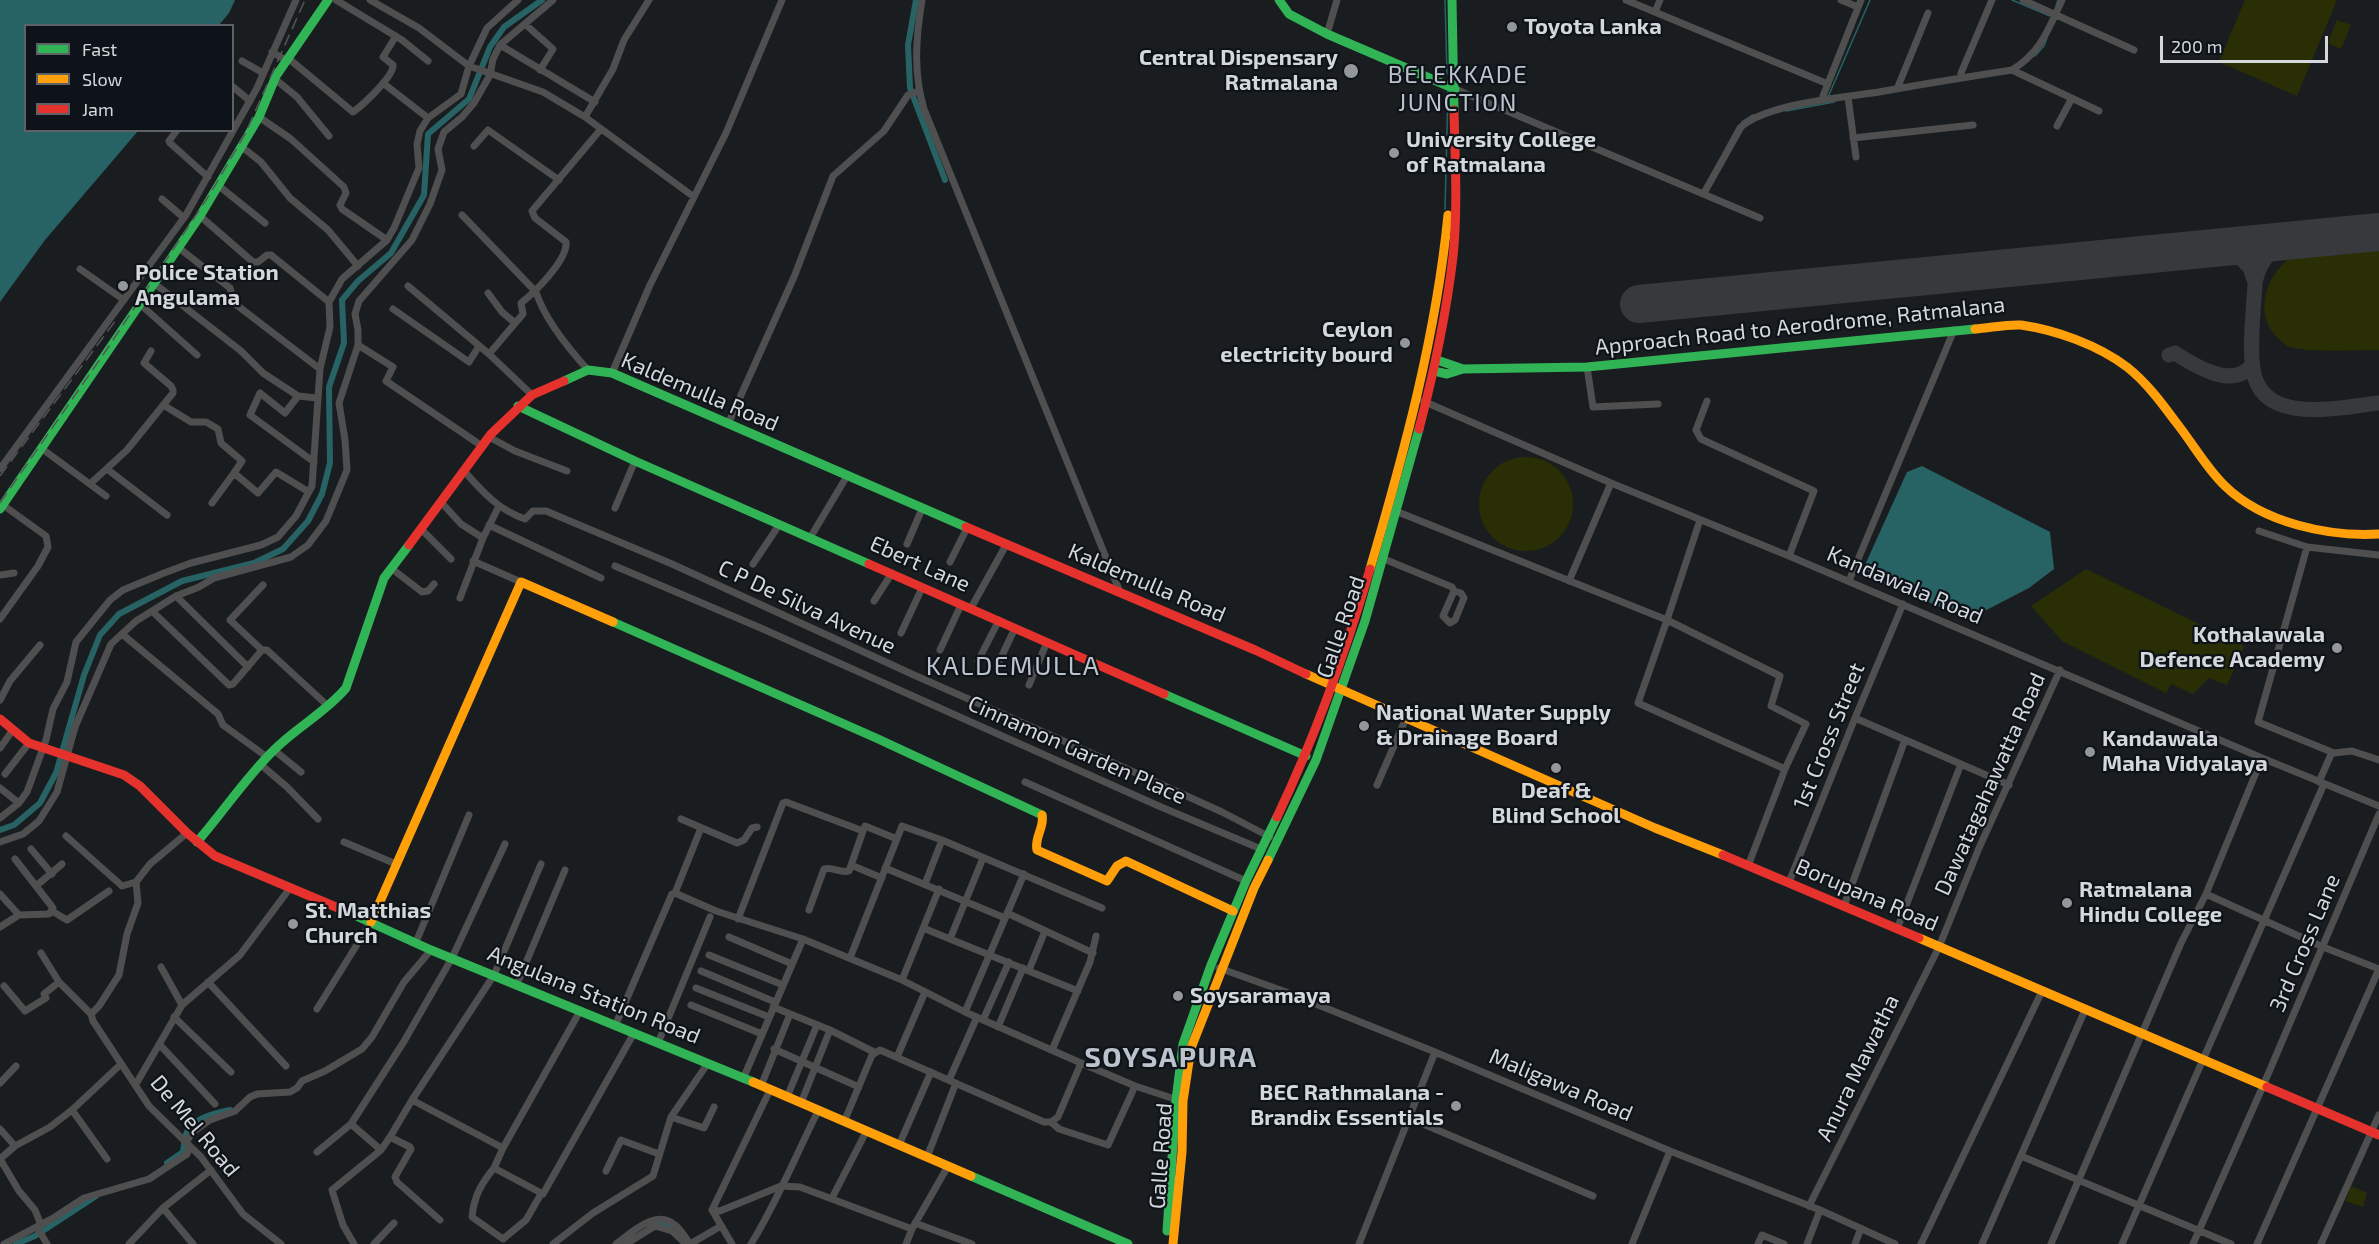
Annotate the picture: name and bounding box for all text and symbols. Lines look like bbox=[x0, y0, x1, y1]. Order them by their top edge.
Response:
place label: Toyota Lanka bbox=[1524, 14, 1662, 40]
marker: Toyota Lanka bbox=[1505, 20, 1519, 34]
legend bbox=[24, 24, 234, 132]
scale bar bbox=[2163, 24, 2331, 62]
text: 200 m bbox=[2171, 35, 2223, 57]
text: Fast bbox=[82, 38, 117, 60]
place label: Central Dispensary Ratmalana bbox=[1139, 45, 1338, 96]
district label: BELEKKADE JUNCTION bbox=[1388, 61, 1528, 117]
marker: Central Dispensary Ratmalana bbox=[1342, 62, 1360, 80]
text: Slow bbox=[82, 68, 122, 90]
text: Jam bbox=[82, 98, 114, 120]
place label: University College of Ratmalana bbox=[1406, 127, 1596, 178]
marker: University College of Ratmalana bbox=[1387, 146, 1401, 160]
place label: Police Station Angulama bbox=[135, 260, 279, 312]
marker: Police Station Angulama bbox=[116, 279, 130, 293]
street label: Approach Road to Aerodrome, Ratmalana bbox=[1594, 291, 2006, 361]
place label: Ceylon electricity bourd bbox=[1220, 317, 1393, 368]
marker: Ceylon electricity bourd bbox=[1398, 336, 1412, 350]
street label: Kaldemulla Road bbox=[617, 347, 783, 437]
street label: Ebert Lane bbox=[866, 530, 974, 598]
street label: Kaldemulla Road bbox=[1064, 538, 1230, 628]
street label: Kandawala Road bbox=[1823, 540, 1987, 630]
street label: C P De Silva Avenue bbox=[714, 554, 900, 660]
street label: Galle Road bbox=[1311, 572, 1371, 682]
place label: Kothalawala Defence Academy bbox=[2139, 622, 2325, 674]
marker: Kothalawala Defence Academy bbox=[2330, 641, 2344, 655]
district label: KALDEMULLA bbox=[926, 650, 1100, 682]
street label: 1st Cross Street bbox=[1788, 659, 1870, 813]
street label: Dawatagahawatta Road bbox=[1929, 669, 2051, 899]
street label: Cinnamon Garden Place bbox=[964, 690, 1190, 810]
place label: National Water Supply & Drainage Board bbox=[1376, 700, 1611, 752]
marker: National Water Supply & Drainage Board bbox=[1357, 719, 1371, 733]
place label: Kandawala Maha Vidyalaya bbox=[2102, 726, 2268, 778]
marker: Kandawala Maha Vidyalaya bbox=[2083, 745, 2097, 759]
marker: Deaf & Blind School bbox=[1549, 761, 1563, 775]
place label: Deaf & Blind School bbox=[1492, 778, 1620, 830]
street label: Borupana Road bbox=[1792, 853, 1942, 937]
street label: 3rd Cross Lane bbox=[2264, 870, 2346, 1016]
place label: Ratmalana Hindu College bbox=[2079, 877, 2222, 928]
marker: Ratmalana Hindu College bbox=[2060, 896, 2074, 910]
place label: St. Matthias Church bbox=[305, 898, 431, 950]
marker: St. Matthias Church bbox=[286, 917, 300, 931]
street label: Angulana Station Road bbox=[484, 940, 704, 1050]
place label: Soysaramaya bbox=[1190, 983, 1331, 1009]
marker: Soysaramaya bbox=[1171, 989, 1185, 1003]
street label: Anura Mawatha bbox=[1811, 991, 1905, 1145]
district label: SOYSAPURA bbox=[1084, 1041, 1258, 1075]
street label: Maligawa Road bbox=[1485, 1043, 1637, 1127]
street label: De Mel Road bbox=[145, 1070, 245, 1182]
place label: BEC Rathmalana - Brandix Essentials bbox=[1250, 1080, 1444, 1132]
marker: BEC Rathmalana - Brandix Essentials bbox=[1449, 1099, 1463, 1113]
street label: Galle Road bbox=[1144, 1102, 1178, 1210]

